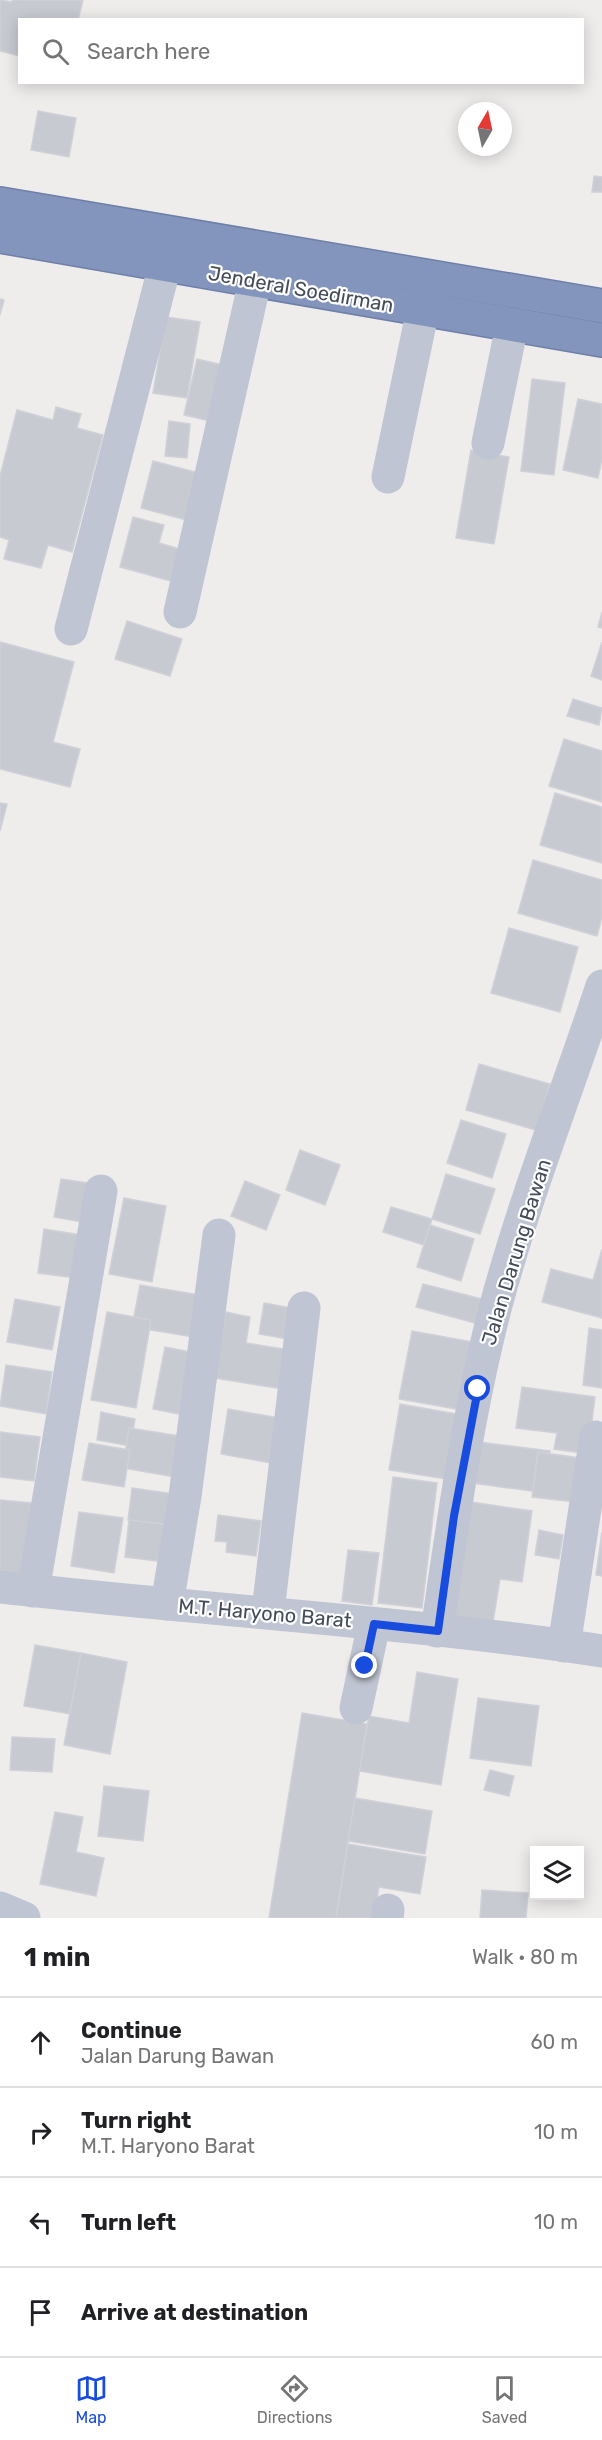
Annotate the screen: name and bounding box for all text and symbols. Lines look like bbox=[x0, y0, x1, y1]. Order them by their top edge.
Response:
search box bbox=[18, 18, 584, 84]
icon: search bbox=[39, 35, 72, 68]
text: Search here bbox=[87, 38, 210, 65]
north arrow bbox=[458, 102, 512, 156]
street label: Jenderal Soedirman bbox=[206, 261, 396, 317]
street label: Jalan Darung Bawan bbox=[476, 1156, 556, 1348]
route start bbox=[464, 1375, 490, 1401]
street label: M.T. Haryono Barat bbox=[177, 1593, 353, 1633]
route end bbox=[351, 1652, 377, 1678]
map controls bbox=[530, 1846, 584, 1900]
button: layers bbox=[530, 1846, 584, 1900]
text: 1 min bbox=[24, 1942, 90, 1973]
text: Walk · 80 m bbox=[472, 1945, 578, 1969]
text: Continue bbox=[81, 2017, 182, 2044]
icon: ahead bbox=[24, 2026, 57, 2059]
text: 60 m bbox=[531, 2030, 578, 2054]
text: Jalan Darung Bawan bbox=[81, 2044, 274, 2068]
text: Turn right bbox=[81, 2107, 191, 2134]
icon: right bbox=[24, 2116, 57, 2149]
text: 10 m bbox=[534, 2120, 578, 2144]
text: M.T. Haryono Barat bbox=[81, 2134, 255, 2158]
icon: left bbox=[24, 2206, 57, 2239]
text: Turn left bbox=[81, 2209, 176, 2236]
text: 10 m bbox=[534, 2210, 578, 2234]
icon: arrive bbox=[24, 2296, 57, 2329]
text: Arrive at destination bbox=[81, 2299, 308, 2326]
tab: Map bbox=[75, 2372, 108, 2427]
tab: Directions bbox=[257, 2372, 333, 2427]
tab: Saved bbox=[482, 2372, 527, 2427]

